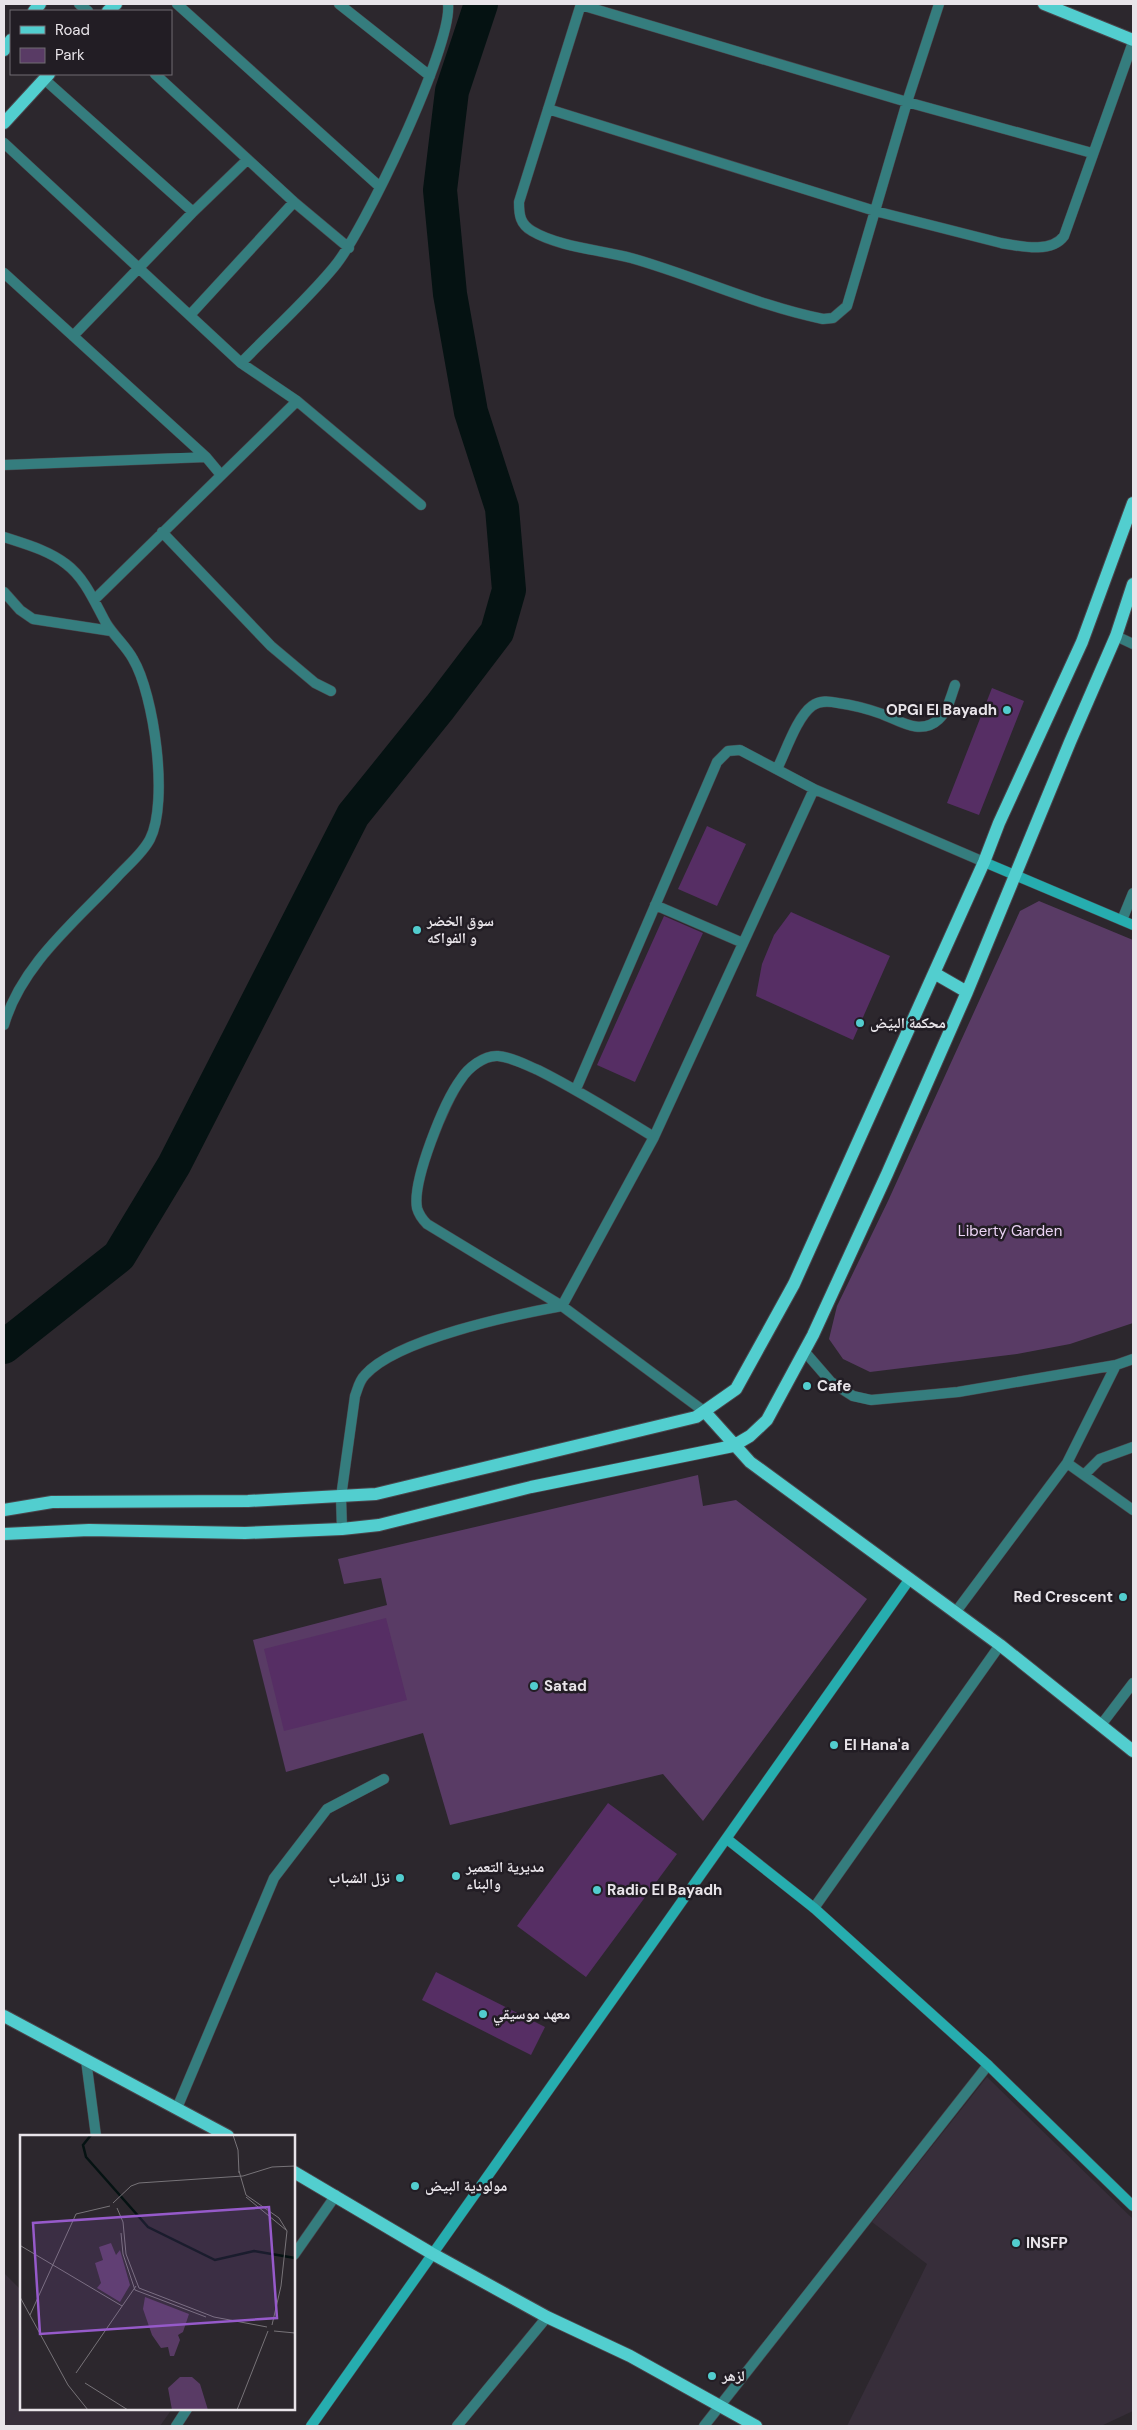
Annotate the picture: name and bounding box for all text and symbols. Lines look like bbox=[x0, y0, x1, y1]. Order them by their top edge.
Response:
legend bbox=[10, 10, 172, 75]
text: Road bbox=[55, 20, 90, 40]
text: Park bbox=[55, 45, 85, 65]
place label: OPGI El Bayadh bbox=[886, 700, 997, 720]
marker: OPGI El Bayadh bbox=[1001, 704, 1013, 716]
place label: سوق الخضر و الفواكه bbox=[426, 911, 494, 948]
marker: سوق الخضر و الفواكه bbox=[411, 924, 423, 936]
place label: محكمة البيّض bbox=[870, 1013, 946, 1033]
marker: محكمة البيّض bbox=[854, 1017, 866, 1029]
park label: Liberty Garden bbox=[958, 1221, 1062, 1241]
place label: Cafe bbox=[817, 1376, 851, 1396]
marker: Cafe bbox=[801, 1380, 813, 1392]
place label: Red Crescent bbox=[1014, 1587, 1113, 1607]
marker: Red Crescent bbox=[1117, 1591, 1129, 1603]
place label: Satad bbox=[544, 1676, 587, 1696]
marker: Satad bbox=[528, 1680, 540, 1692]
place label: El Hana'a bbox=[844, 1735, 910, 1755]
marker: El Hana'a bbox=[828, 1739, 840, 1751]
place label: مديرية التعمير والبناء bbox=[465, 1857, 544, 1894]
place label: نزل الشباب bbox=[328, 1868, 390, 1888]
marker: مديرية التعمير والبناء bbox=[450, 1870, 462, 1882]
marker: نزل الشباب bbox=[394, 1872, 406, 1884]
place label: Radio El Bayadh bbox=[607, 1880, 722, 1900]
marker: Radio El Bayadh bbox=[591, 1884, 603, 1896]
place label: معهد موسيقي bbox=[493, 2004, 570, 2026]
marker: معهد موسيقي bbox=[477, 2008, 489, 2020]
inset map bbox=[20, 2135, 295, 2410]
place label: مولودية البيض bbox=[425, 2176, 507, 2196]
marker: مولودية البيض bbox=[409, 2180, 421, 2192]
place label: INSFP bbox=[1026, 2233, 1068, 2253]
marker: INSFP bbox=[1010, 2237, 1022, 2249]
place label: لزهر bbox=[721, 2366, 745, 2386]
marker: لزهر bbox=[706, 2370, 718, 2382]

